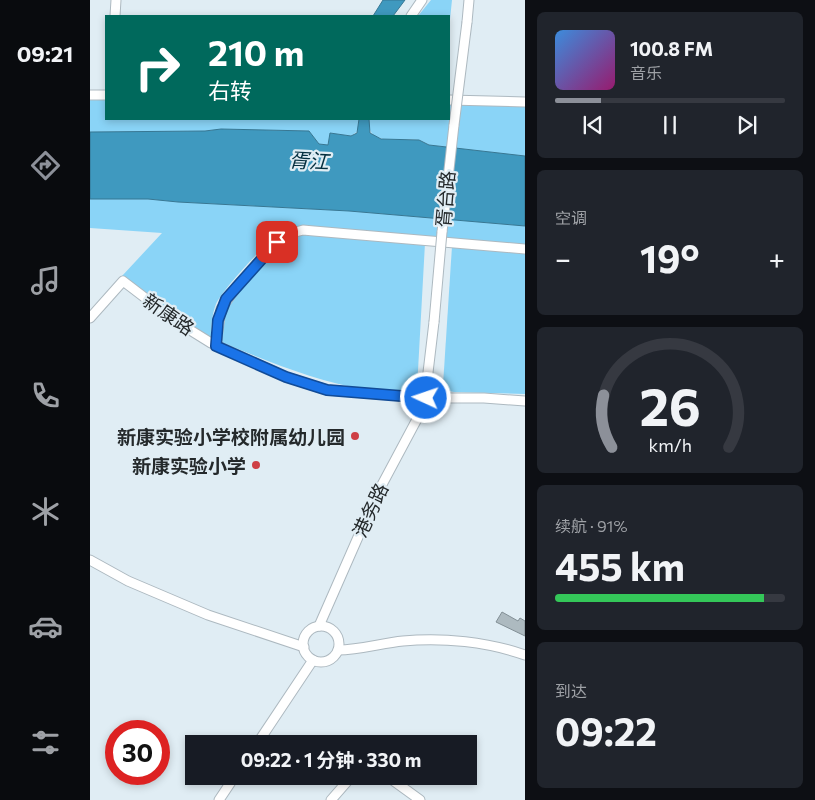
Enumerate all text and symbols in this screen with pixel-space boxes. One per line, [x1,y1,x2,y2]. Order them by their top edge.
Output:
text: 210 m [208,30,304,73]
icon: right [125,35,190,100]
text: 100.8 FM [630,37,713,60]
text: 09:21 [17,40,73,67]
text: 音乐 [630,63,662,82]
text: 右转 [208,77,252,104]
icon: previous [579,111,607,139]
icon: pause [656,111,684,139]
icon: next [733,111,761,139]
water label: 胥江 [288,147,332,173]
icon: directions [28,148,63,183]
street label: 胥台路 [431,170,459,228]
text: 空调 [555,208,587,227]
pin [256,221,298,263]
icon: arrive [263,228,291,256]
text: 19° [640,234,700,281]
text: − [555,241,571,275]
text: + [769,241,785,275]
icon: music [28,263,63,298]
street label: 新康路 [139,288,199,340]
position arrow [399,371,451,423]
text: 26 [639,373,701,437]
icon: phone [28,378,63,413]
place label: 新康实验小学校附属幼儿园 [117,425,345,448]
marker: 新康实验小学校附属幼儿园 [349,430,361,442]
text: km/h [648,434,692,456]
place label: 新康实验小学 [132,454,246,477]
marker: 新康实验小学 [250,459,262,471]
street label: 港务路 [348,479,392,541]
icon: climate [28,494,63,529]
text: 续航 · 91% [555,516,628,535]
text: 455 km [555,542,685,589]
icon: car [28,609,63,644]
text: 到达 [555,681,587,700]
text: 09:22 [555,707,657,754]
speed limit sign: 30 [105,720,170,785]
icon: filters [28,725,63,760]
text: 09:22 · 1 分钟 · 330 m [241,748,421,771]

